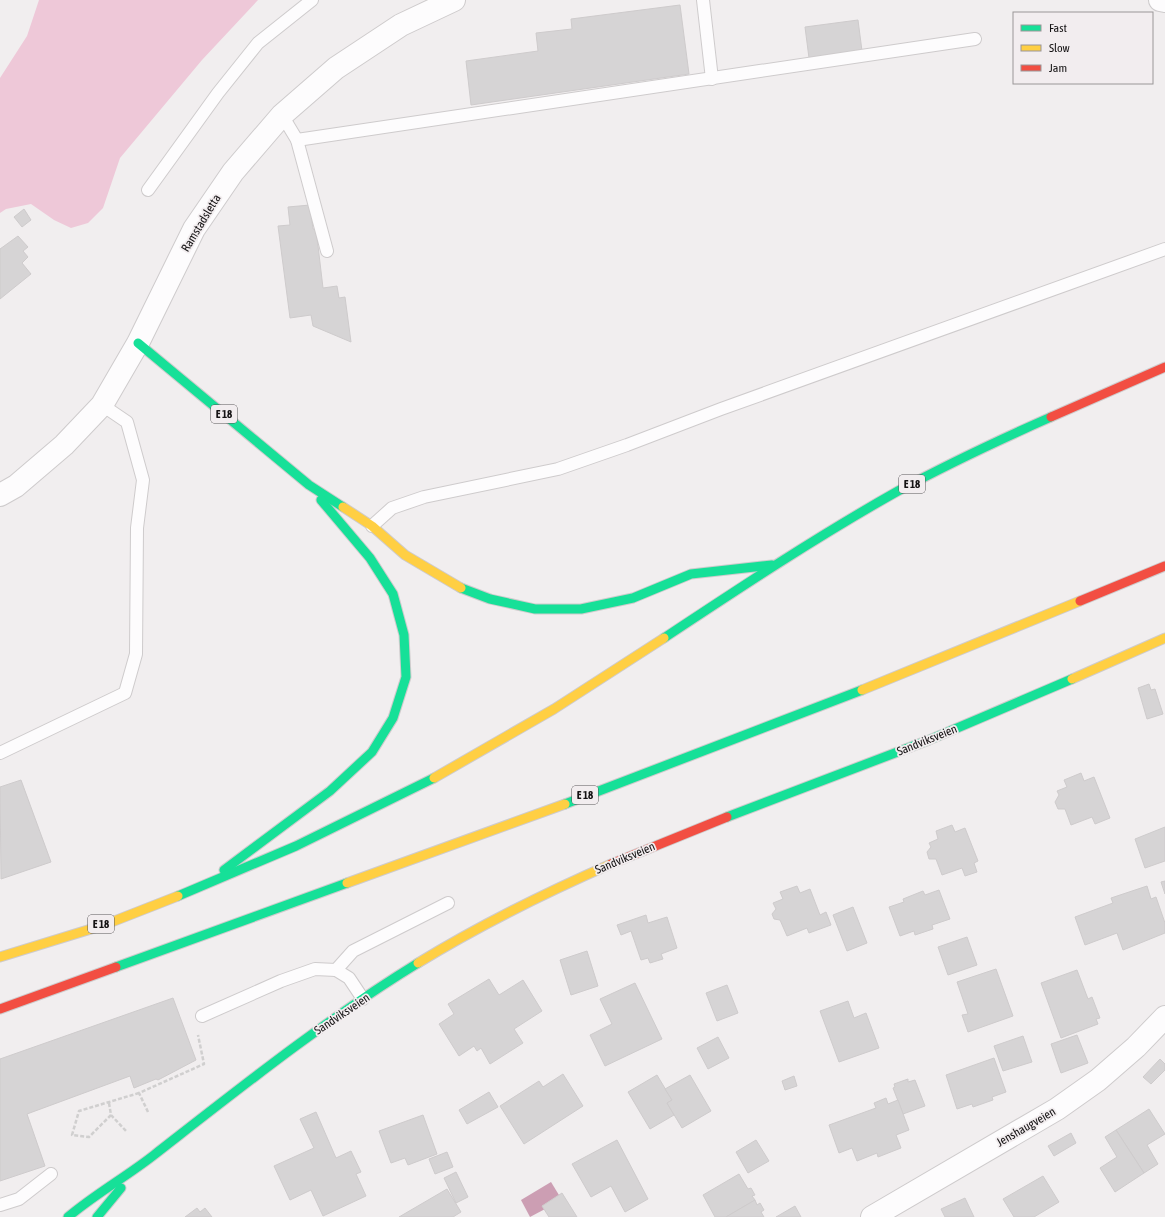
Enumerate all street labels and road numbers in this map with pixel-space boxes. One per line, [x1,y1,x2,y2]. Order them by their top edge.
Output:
street label: Ramstadsletta [178,192,224,254]
road number: E 18 [211,405,237,423]
road number: E 18 [899,475,925,493]
street label: Sandviksveien [895,722,959,758]
road number: E 18 [572,786,598,804]
street label: Sandviksveien [593,839,657,877]
road number: E 18 [88,915,114,933]
street label: Sandviksveien [312,990,372,1038]
street label: Jenshaugveien [994,1104,1058,1150]

